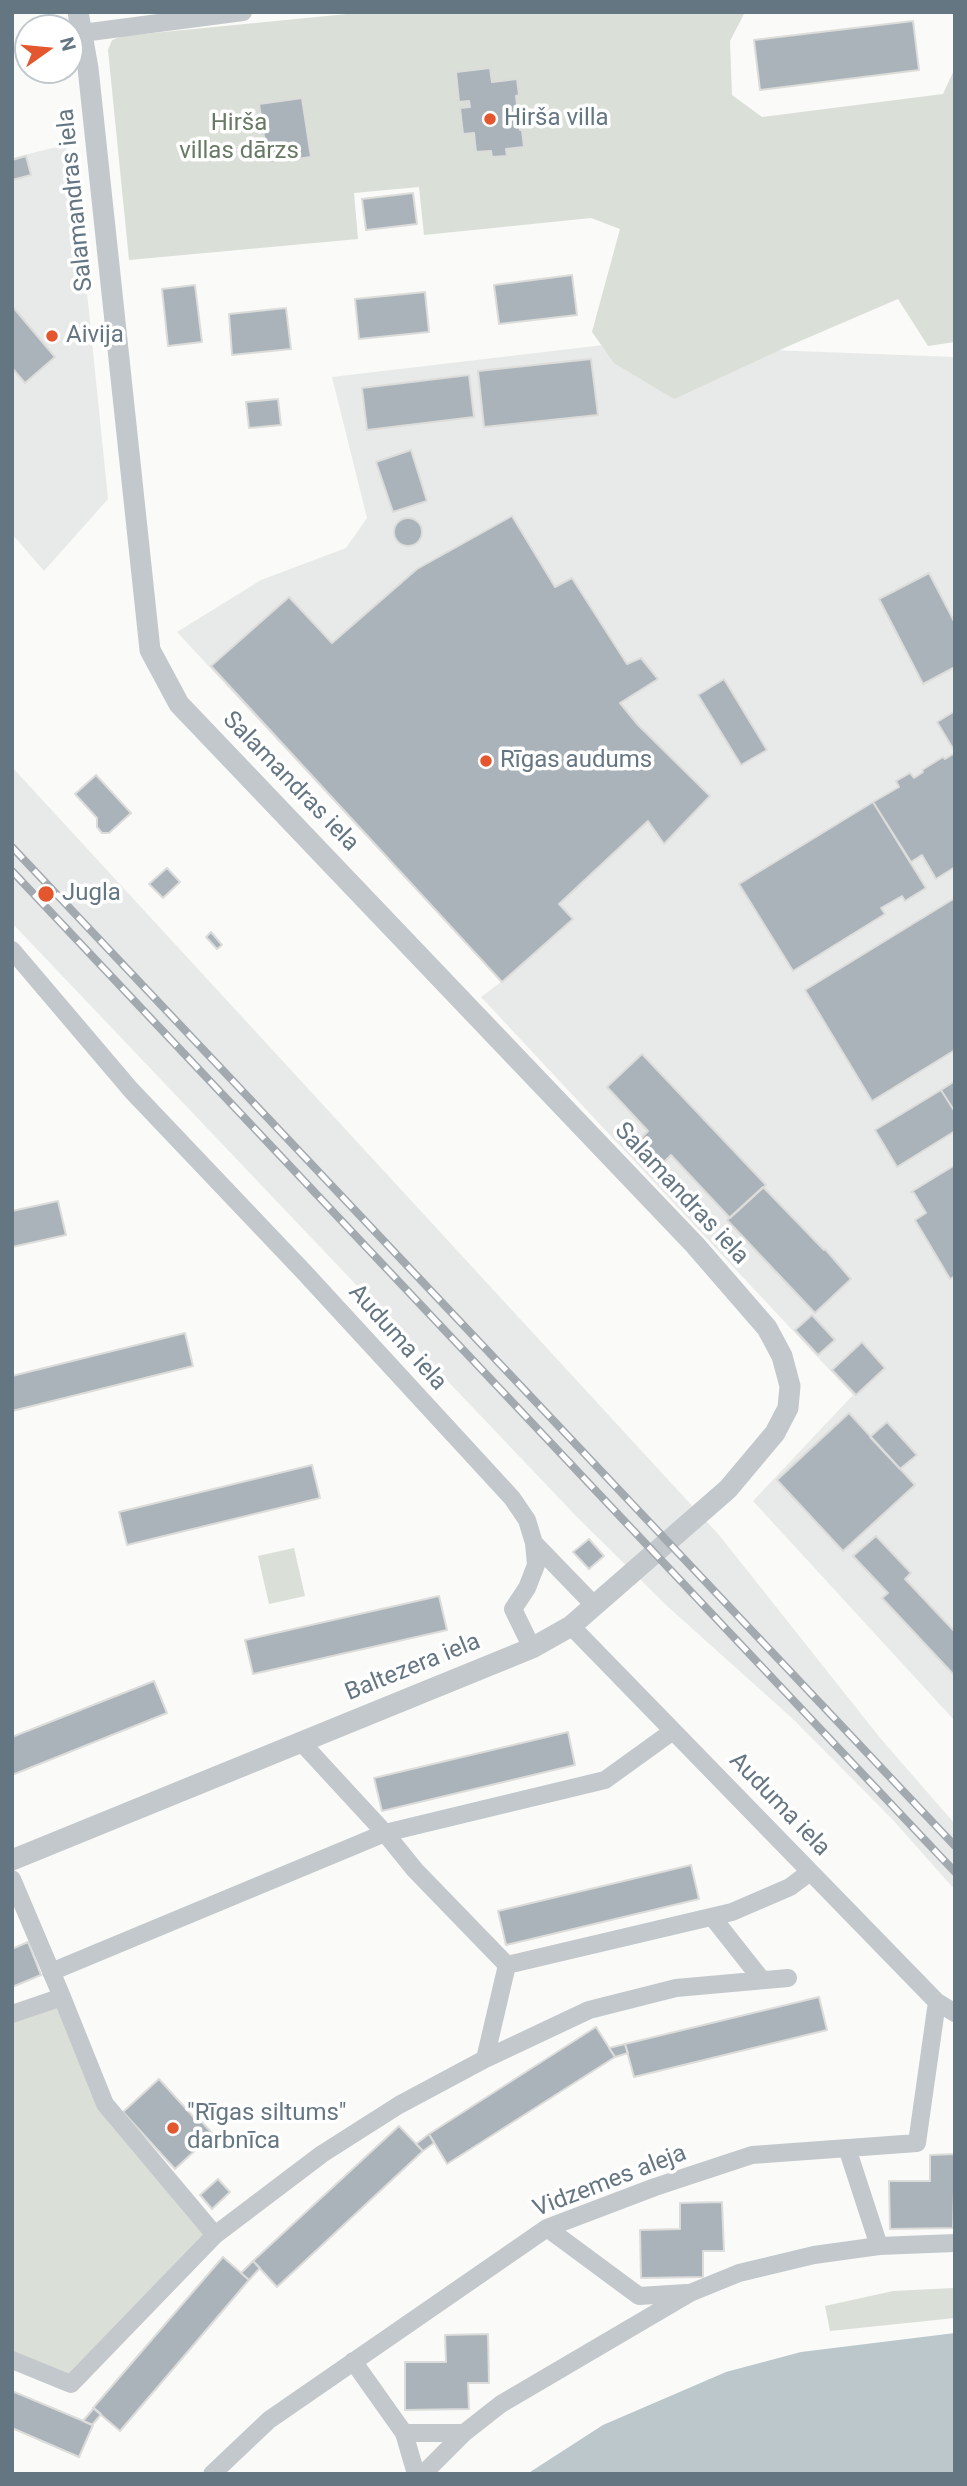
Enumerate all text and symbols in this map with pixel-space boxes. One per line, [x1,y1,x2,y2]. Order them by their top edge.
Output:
north arrow [14,14,84,84]
text: N [55,35,81,53]
place label: Hirša villa [504,105,609,133]
street label: Salamandras iela [52,107,100,293]
park label: Hirša villas dārzs [179,110,299,166]
marker: Hirša villa [482,111,498,127]
place label: Aivija [66,322,124,350]
marker: Aivija [44,328,60,344]
street label: Salamandras iela [216,706,364,858]
place label: Rīgas audums [500,747,652,775]
marker: Rīgas audums [478,753,494,769]
place label: Jugla [62,880,121,908]
marker: Jugla [36,884,56,904]
street label: Salamandras iela [608,1117,754,1271]
street label: Auduma iela [342,1279,452,1397]
street label: Baltezera iela [341,1628,485,1708]
street label: Auduma iela [722,1747,836,1863]
place label: "Rīgas siltums" darbnīca [187,2100,347,2156]
marker: "Rīgas siltums" darbnīca [165,2120,181,2136]
street label: Vidzemes aleja [529,2140,691,2224]

